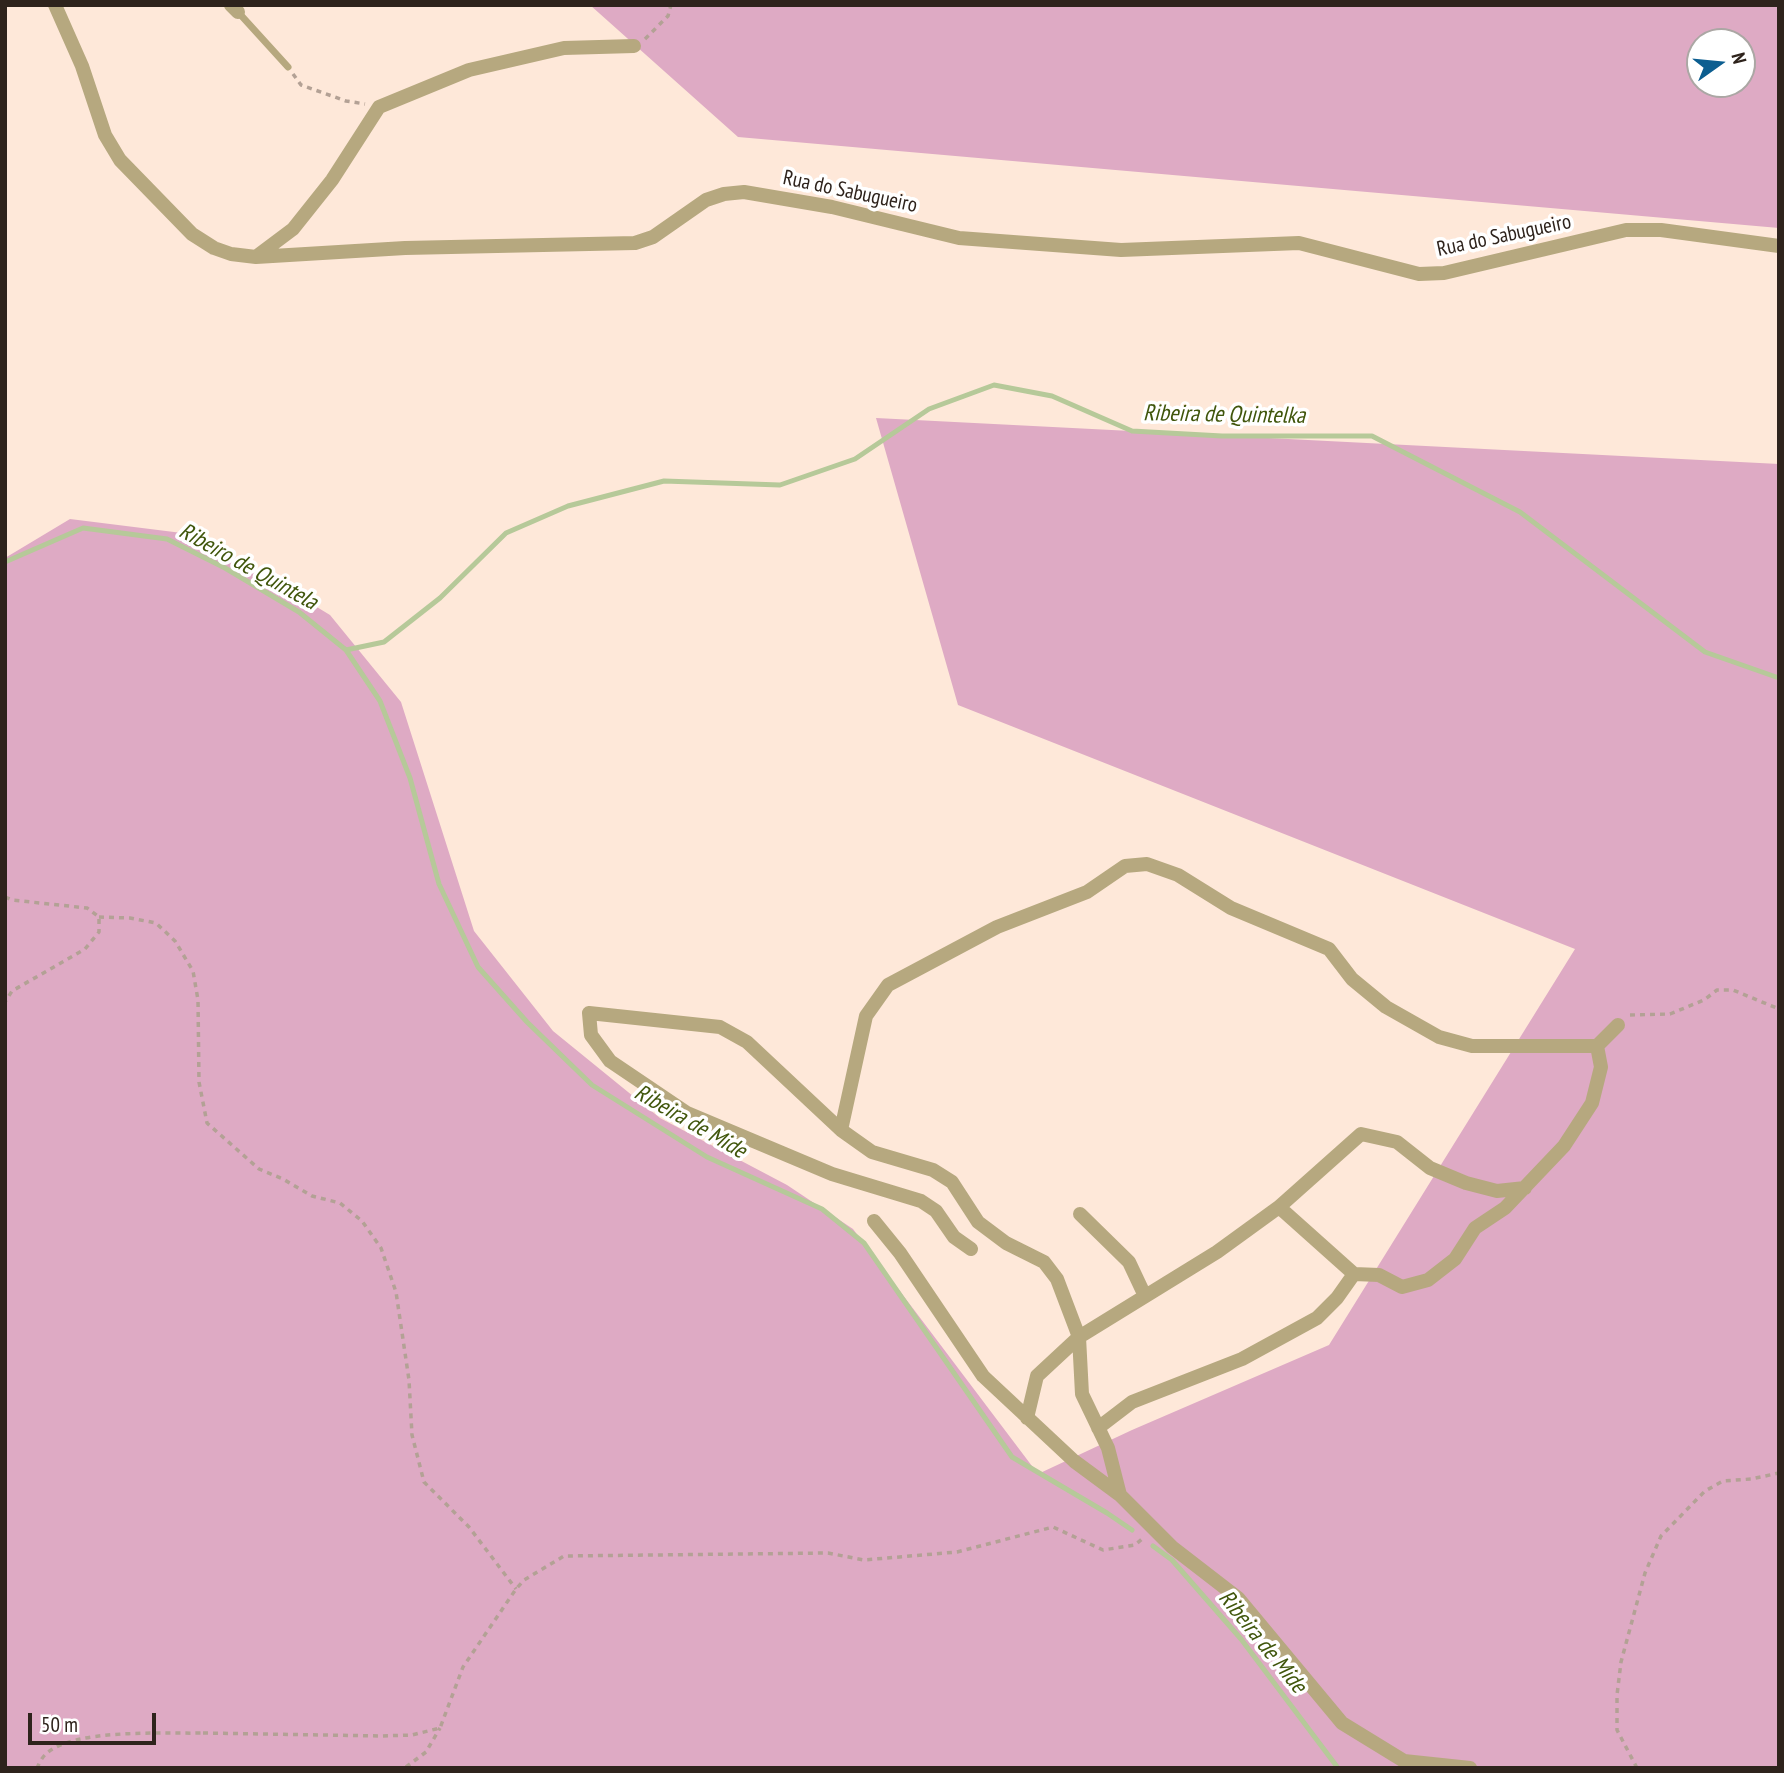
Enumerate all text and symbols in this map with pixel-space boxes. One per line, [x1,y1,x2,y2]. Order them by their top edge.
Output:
north arrow [1686,28,1756,98]
text: N [1726,50,1752,66]
street label: Rua do Sabugueiro [781,165,919,219]
street label: Rua do Sabugueiro [1435,209,1573,263]
water label: Ribeira de Quintelka [1143,400,1305,430]
water label: Ribeiro de Quintela [174,518,322,616]
water label: Ribeira de Mide [629,1079,751,1165]
water label: Ribeira de Mide [1212,1585,1312,1699]
scale bar [32,1700,159,1744]
text: 50 m [41,1711,78,1738]

